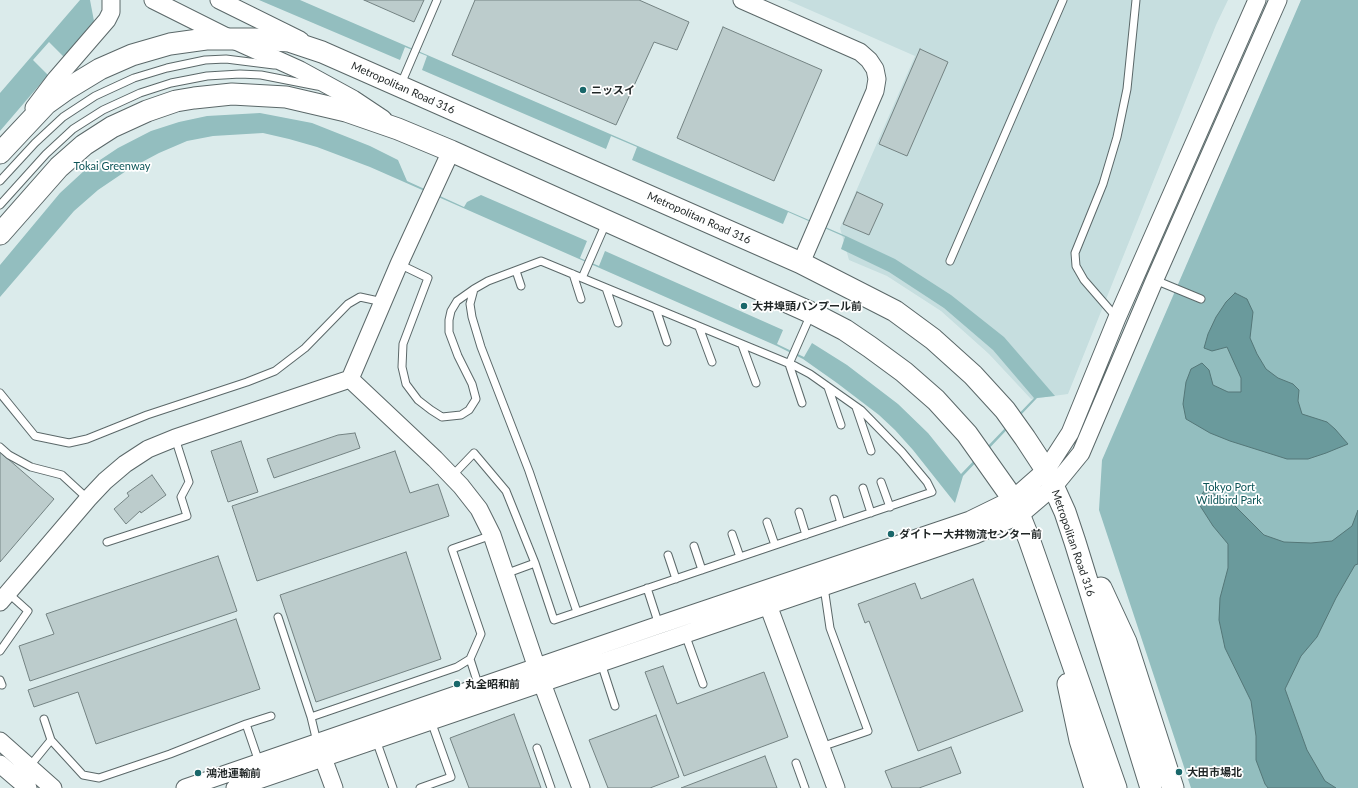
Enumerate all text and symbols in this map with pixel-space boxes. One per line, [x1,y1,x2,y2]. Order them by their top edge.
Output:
street label: Metropolitan Road 316 [349,59,457,117]
place label: ニッスイ [591,83,635,97]
marker: ニッスイ [578,85,588,95]
park label: Tokai Greenway [74,159,150,173]
street label: Metropolitan Road 316 [645,189,753,247]
place label: 大井埠頭バンプール前 [752,299,862,313]
marker: 大井埠頭バンプール前 [739,301,749,311]
park label: Tokyo Port Wildbird Park [1196,480,1262,506]
street label: Metropolitan Road 316 [1049,488,1097,598]
place label: ダイトー大井物流センター前 [899,527,1042,541]
marker: ダイトー大井物流センター前 [886,529,896,539]
place label: 丸全昭和前 [465,677,520,691]
marker: 丸全昭和前 [452,679,462,689]
place label: 大田市場北 [1187,765,1242,779]
place label: 鴻池運輸前 [206,766,261,780]
marker: 大田市場北 [1174,767,1184,777]
marker: 鴻池運輸前 [193,768,203,778]

